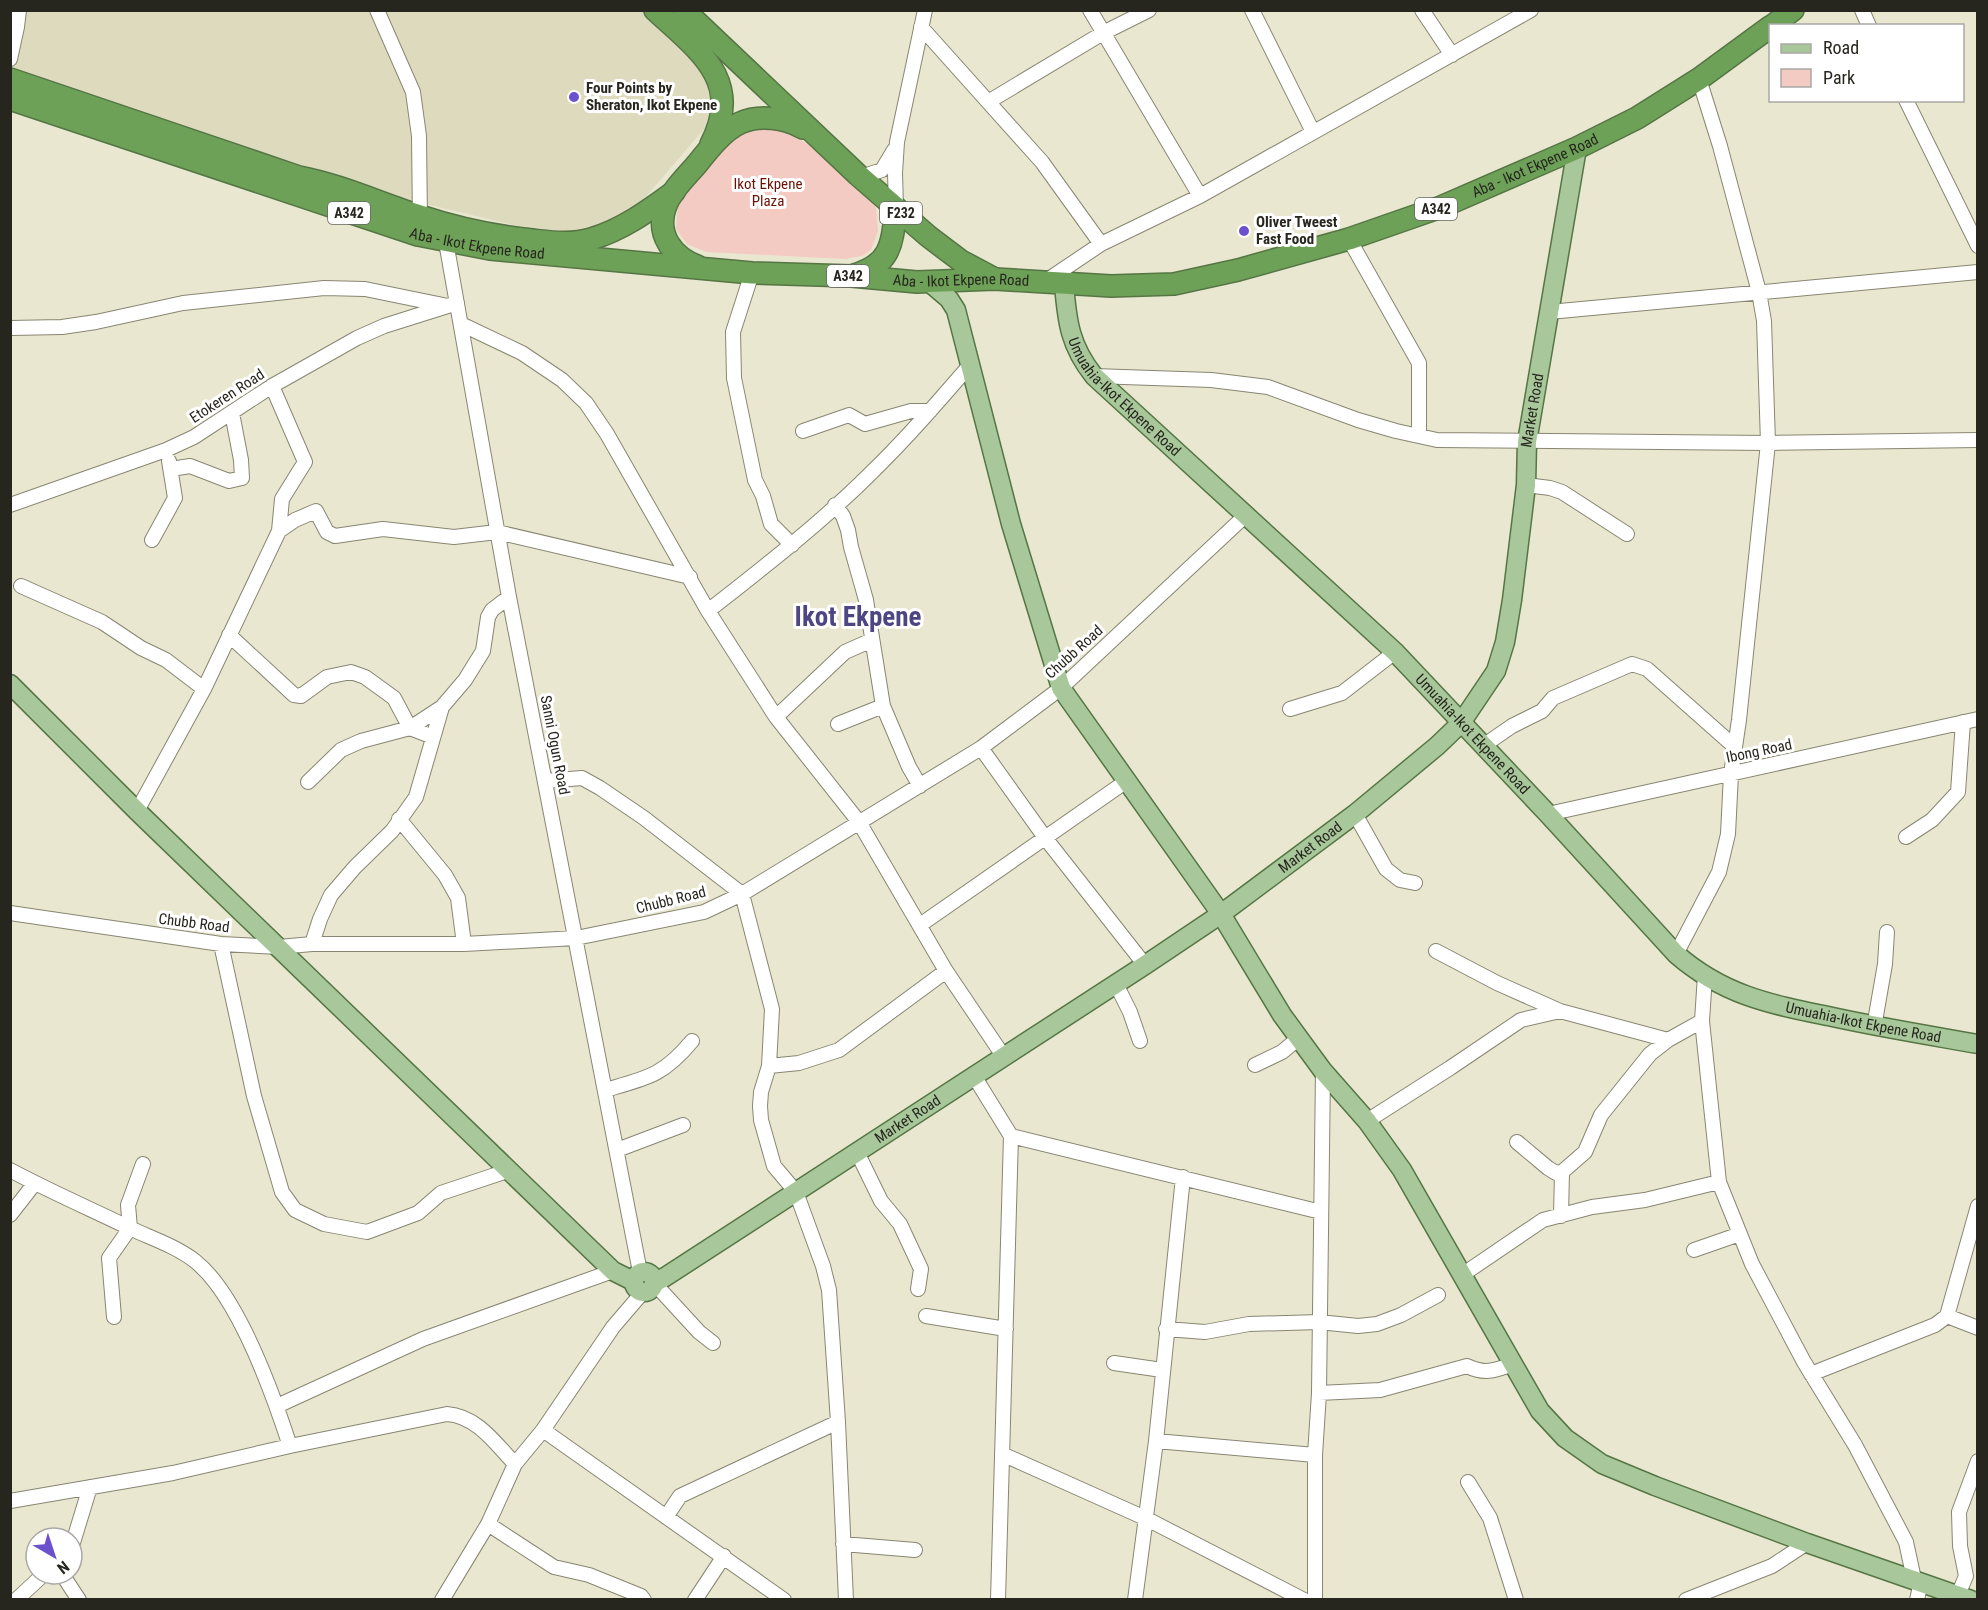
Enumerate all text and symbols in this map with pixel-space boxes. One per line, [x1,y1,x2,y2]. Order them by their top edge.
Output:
legend [1769,24,1964,102]
text: Road [1823,37,1859,58]
text: Park [1823,67,1855,88]
place label: Four Points by Sheraton, Ikot Ekpene [586,79,717,114]
marker: Four Points by Sheraton, Ikot Ekpene [567,90,581,104]
street label: Aba - Ikot Ekpene Road [1469,130,1601,202]
park label: Ikot Ekpene Plaza [734,175,802,210]
road number: A342 [1415,198,1457,220]
road number: A342 [328,202,370,224]
road number: F232 [880,202,922,224]
place label: Oliver Tweest Fast Food [1256,213,1338,248]
street label: Aba - Ikot Ekpene Road [407,224,545,263]
marker: Oliver Tweest Fast Food [1237,224,1251,238]
road number: A342 [827,265,869,287]
street label: Aba - Ikot Ekpene Road [892,270,1030,291]
street label: Umuahia-Ikot Ekpene Road [1064,335,1185,460]
street label: Etokeren Road [186,365,268,427]
street label: Market Road [1517,372,1548,449]
district label: Ikot Ekpene [795,601,921,633]
street label: Chubb Road [1041,621,1107,683]
street label: Umuahia-Ikot Ekpene Road [1412,670,1533,798]
street label: Sanni Ogun Road [537,694,573,796]
street label: Ibong Road [1724,735,1794,767]
street label: Market Road [1275,818,1346,877]
street label: Chubb Road [634,883,708,917]
street label: Chubb Road [157,910,231,936]
street label: Umuahia-Ikot Ekpene Road [1784,998,1943,1046]
street label: Market Road [871,1091,944,1147]
north arrow [24,1526,84,1586]
text: N [53,1557,73,1578]

